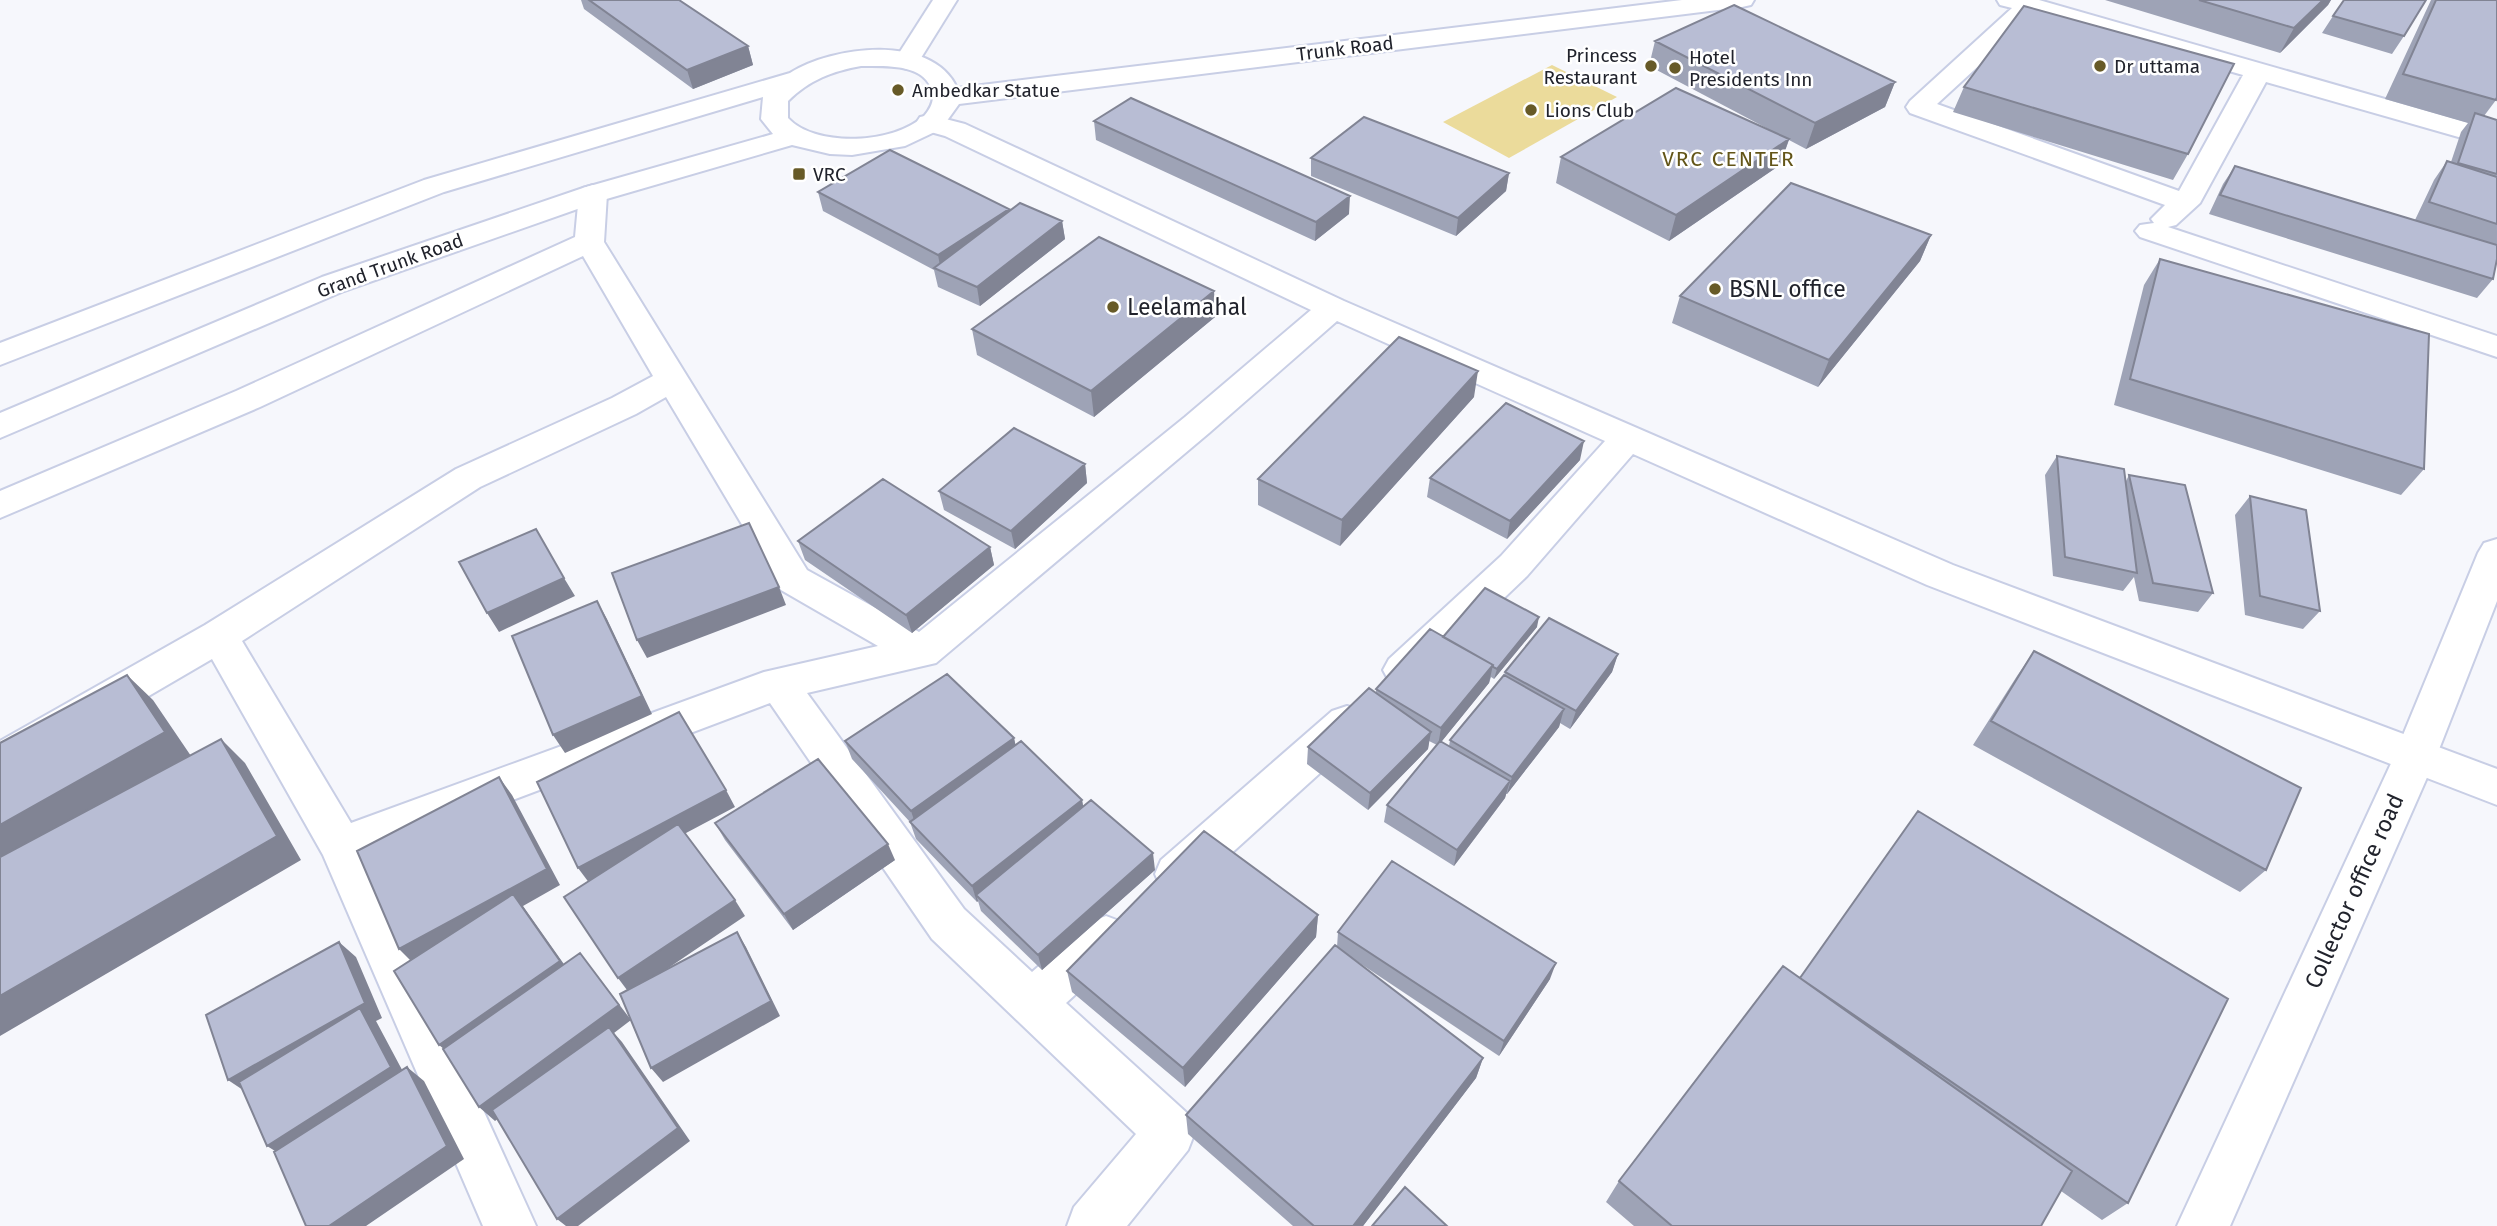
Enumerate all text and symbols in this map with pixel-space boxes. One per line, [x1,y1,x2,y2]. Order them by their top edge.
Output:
street label: Trunk Road [1295,31,1395,66]
place label: Princess Restaurant [1543,44,1637,89]
place label: Hotel Presidents Inn [1689,46,1813,91]
place label: Dr uttama [2114,55,2200,78]
marker: Princess Restaurant [1643,58,1659,74]
marker: Dr uttama [2092,58,2108,74]
marker: Hotel Presidents Inn [1667,60,1683,76]
place label: Ambedkar Statue [912,79,1060,102]
marker: Ambedkar Statue [890,82,906,98]
place label: Lions Club [1545,99,1634,122]
marker: Lions Club [1523,102,1539,118]
district label: VRC CENTER [1662,146,1796,172]
place label: VRC [813,163,846,186]
marker: VRC [791,166,807,182]
street label: Grand Trunk Road [314,228,466,303]
place label: BSNL office [1729,275,1846,303]
marker: BSNL office [1707,281,1723,297]
place label: Leelamahal [1127,293,1247,321]
marker: Leelamahal [1105,299,1121,315]
street label: Collector office road [2298,789,2410,993]

